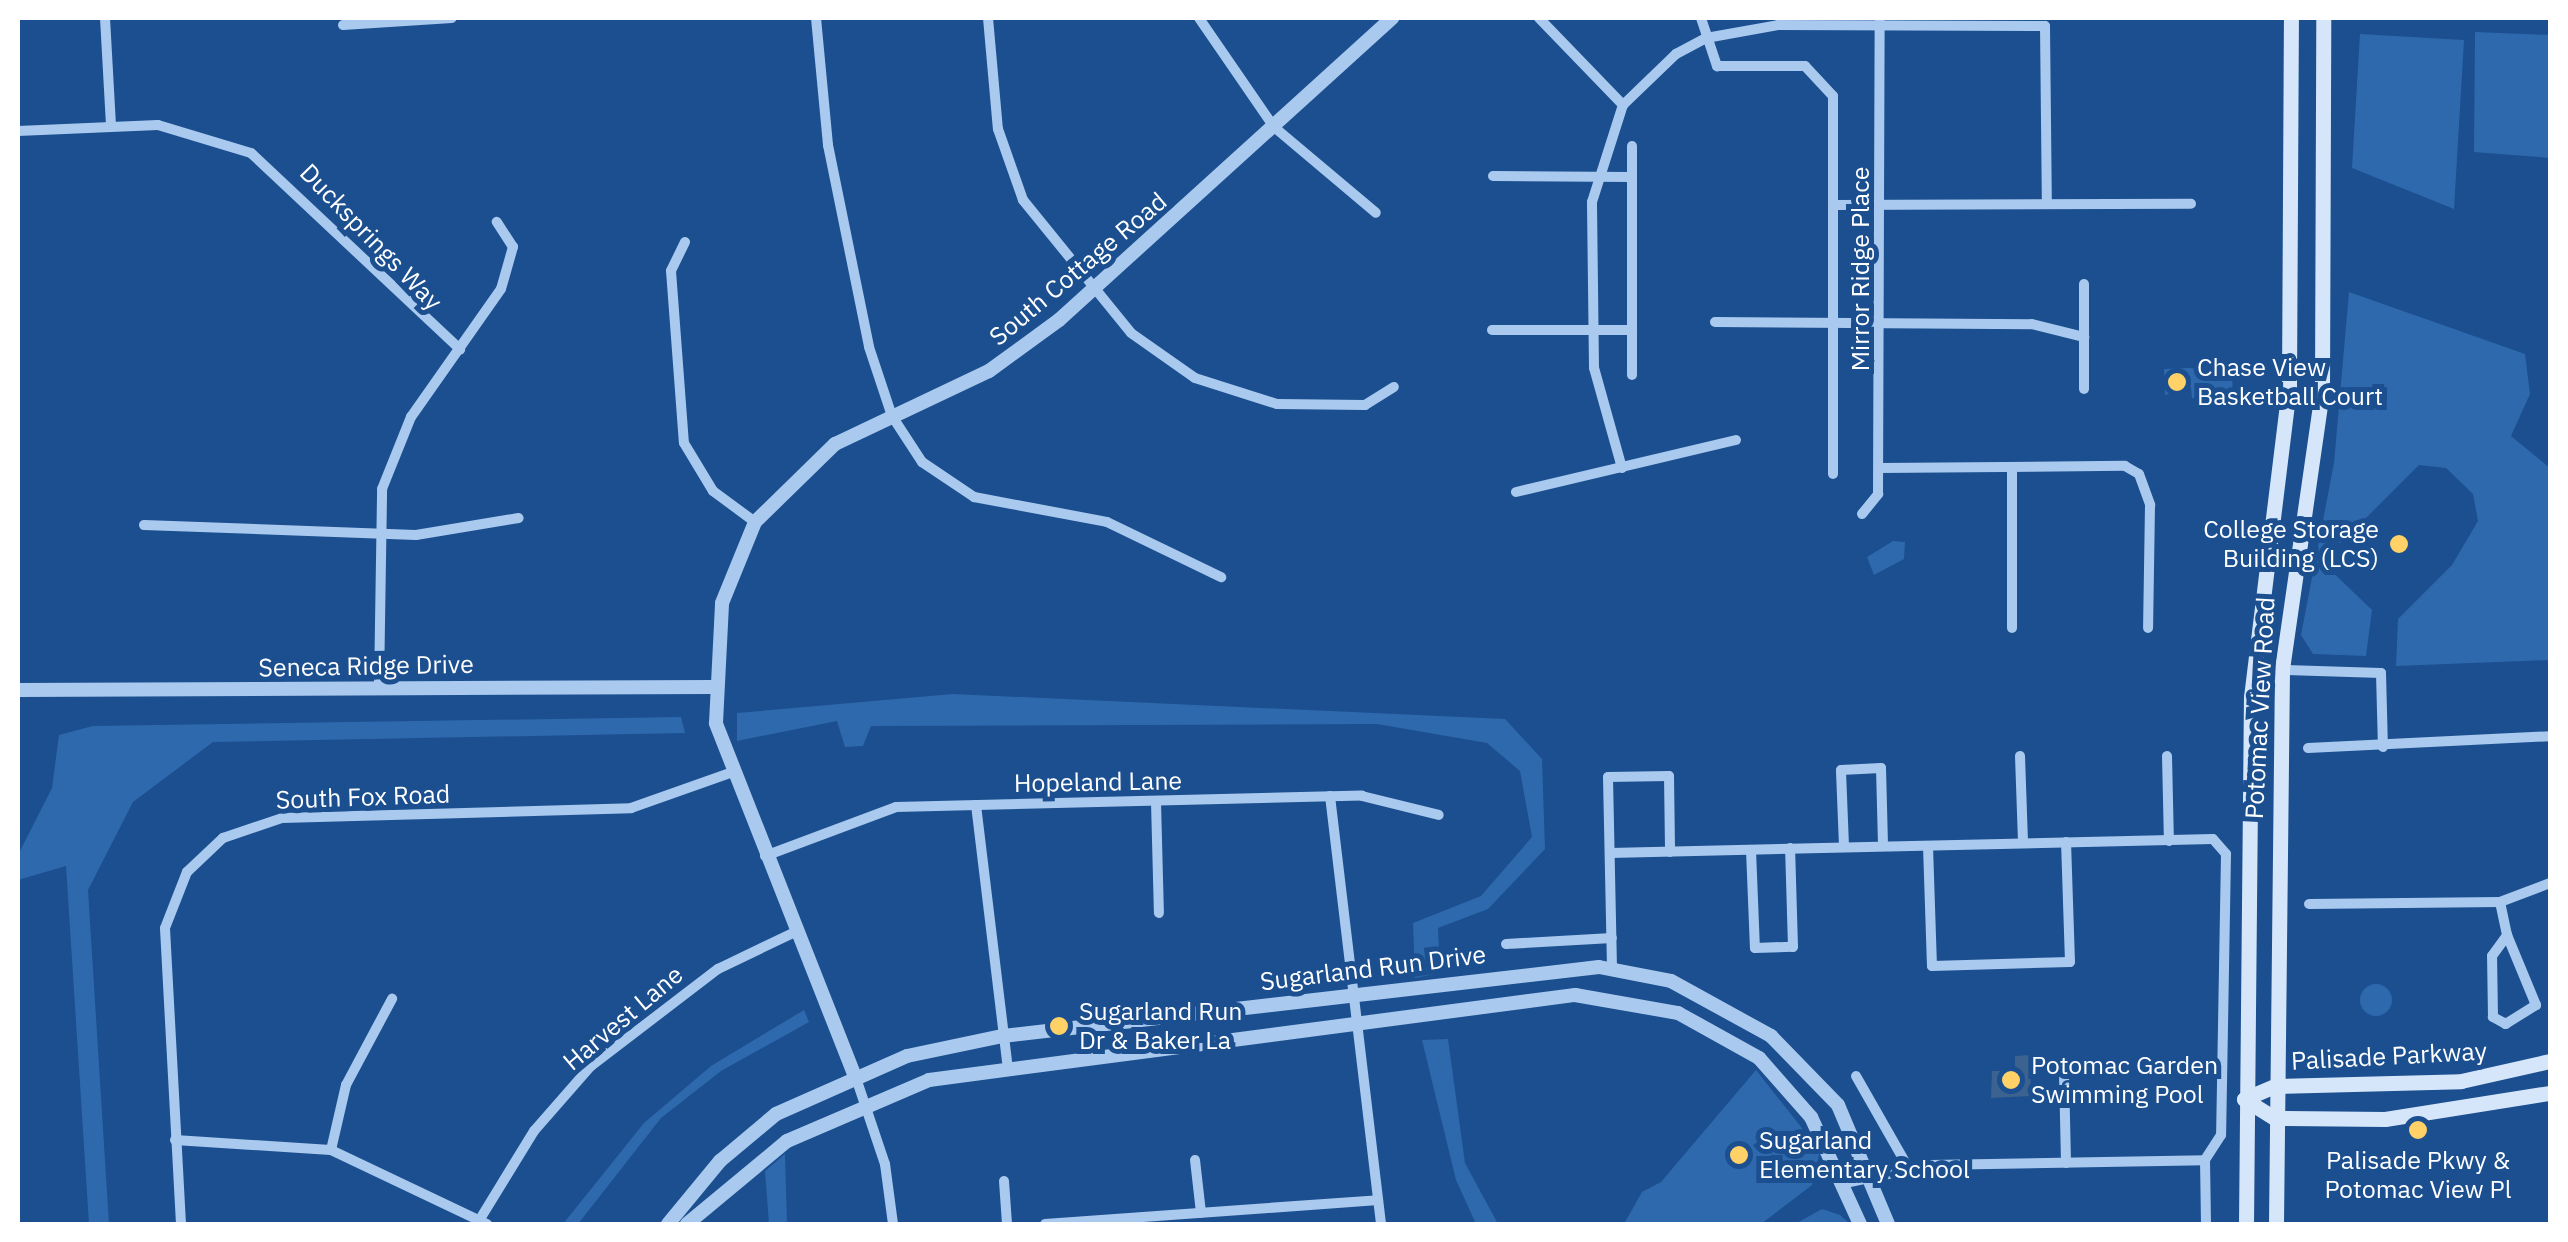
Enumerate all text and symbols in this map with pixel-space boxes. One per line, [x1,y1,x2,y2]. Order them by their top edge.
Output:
street label: Ducksprings Way [294,158,448,316]
street label: Mirror Ridge Place [1845,167,1875,371]
street label: South Cottage Road [983,186,1173,352]
place label: Chase View Basketball Court [2197,353,2383,412]
marker: Chase View Basketball Court [2166,371,2188,393]
place label: College Storage Building (LCS) [2203,515,2379,574]
marker: College Storage Building (LCS) [2388,533,2410,555]
street label: Potomac View Road [2239,596,2281,820]
street label: Seneca Ridge Drive [258,649,474,683]
street label: Hopeland Lane [1014,766,1182,798]
street label: South Fox Road [275,779,451,815]
street label: Sugarland Run Drive [1258,939,1488,997]
street label: Harvest Lane [557,959,689,1077]
place label: Sugarland Run Dr & Baker La [1079,997,1243,1056]
marker: Sugarland Run Dr & Baker La [1048,1015,1070,1037]
street label: Palisade Parkway [2290,1036,2488,1076]
place label: Potomac Garden Swimming Pool [2031,1051,2218,1110]
marker: Potomac Garden Swimming Pool [2000,1069,2022,1091]
marker: Palisade Pkwy & Potomac View Pl [2407,1119,2429,1141]
place label: Sugarland Elementary School [1759,1126,1970,1185]
marker: Sugarland Elementary School [1728,1144,1750,1166]
place label: Palisade Pkwy & Potomac View Pl [2324,1146,2512,1205]

